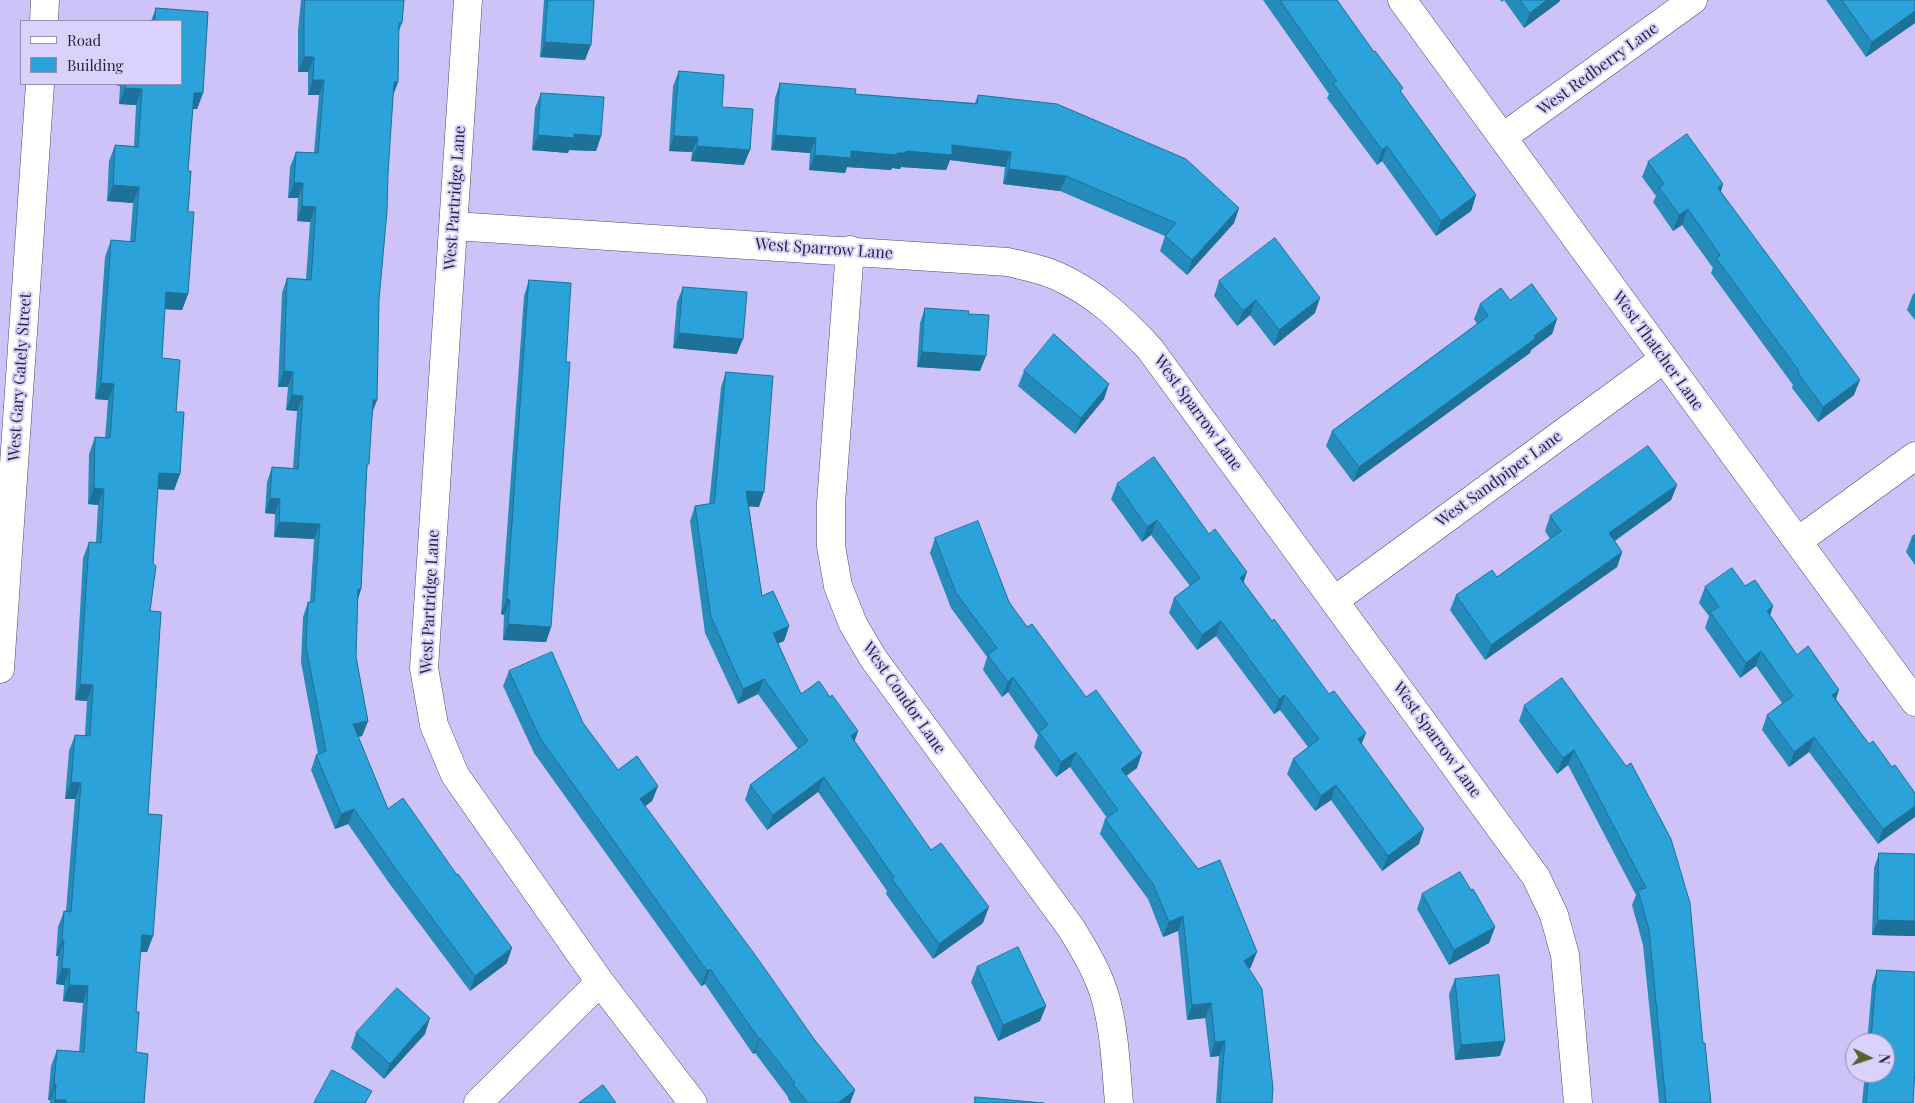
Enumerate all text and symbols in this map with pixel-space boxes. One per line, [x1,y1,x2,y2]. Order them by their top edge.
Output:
street label: West Redberry Lane [1534,19,1662,119]
legend [20,20,182,85]
text: Road [67,30,101,50]
text: Building [67,55,123,75]
street label: West Partridge Lane [440,125,470,271]
street label: West Sparrow Lane [754,235,894,263]
street label: West Thatcher Lane [1608,288,1708,414]
street label: West Gary Gately Street [5,292,35,462]
street label: West Sparrow Lane [1150,352,1246,474]
street label: West Sandpiper Lane [1432,427,1566,531]
street label: West Partridge Lane [417,529,443,675]
street label: West Condor Lane [858,639,950,757]
street label: West Sparrow Lane [1389,679,1485,801]
north arrow [1845,1033,1895,1083]
text: N [1875,1053,1894,1065]

